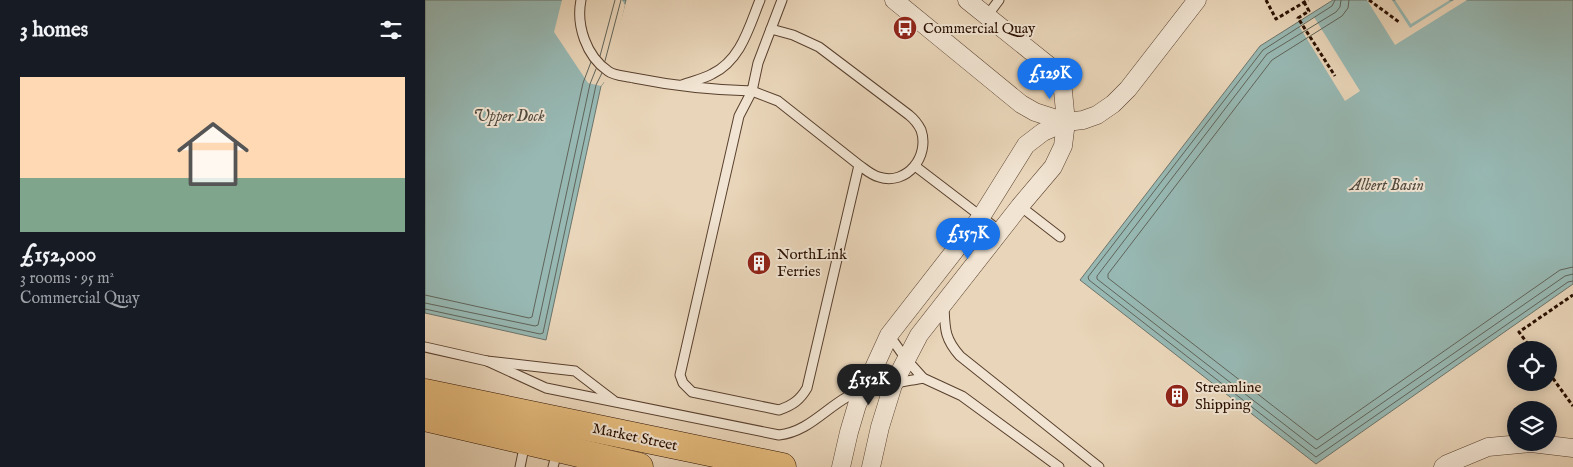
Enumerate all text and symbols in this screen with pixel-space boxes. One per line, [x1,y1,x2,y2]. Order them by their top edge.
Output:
bus stop icon: Commercial Quay [892,15,918,41]
icon: filters [377,16,405,44]
text: 3 homes [20,17,88,44]
place label: Commercial Quay [923,19,1036,38]
pin: £129K [1015,58,1085,100]
text: £129K [1028,64,1072,84]
water label: Upper Dock [473,107,545,127]
icon: home [168,109,258,199]
water label: Albert Basin [1348,176,1424,196]
pin: £157K [933,218,1003,260]
text: £157K [947,224,989,244]
text: £152,000 [20,242,96,269]
place label: NorthLink Ferries [777,245,848,281]
building icon: NorthLink Ferries [746,250,772,276]
text: 3 rooms · 95 m² [20,269,114,289]
text: Commercial Quay [20,289,140,309]
map controls [1507,341,1557,451]
button: locate [1507,341,1557,391]
pin: £152K [834,364,904,406]
text: £152K [848,370,890,390]
place label: Streamline Shipping [1195,378,1261,414]
building icon: Streamline Shipping [1164,383,1190,409]
button: layers [1507,401,1557,451]
street label: Market Street [591,419,679,455]

